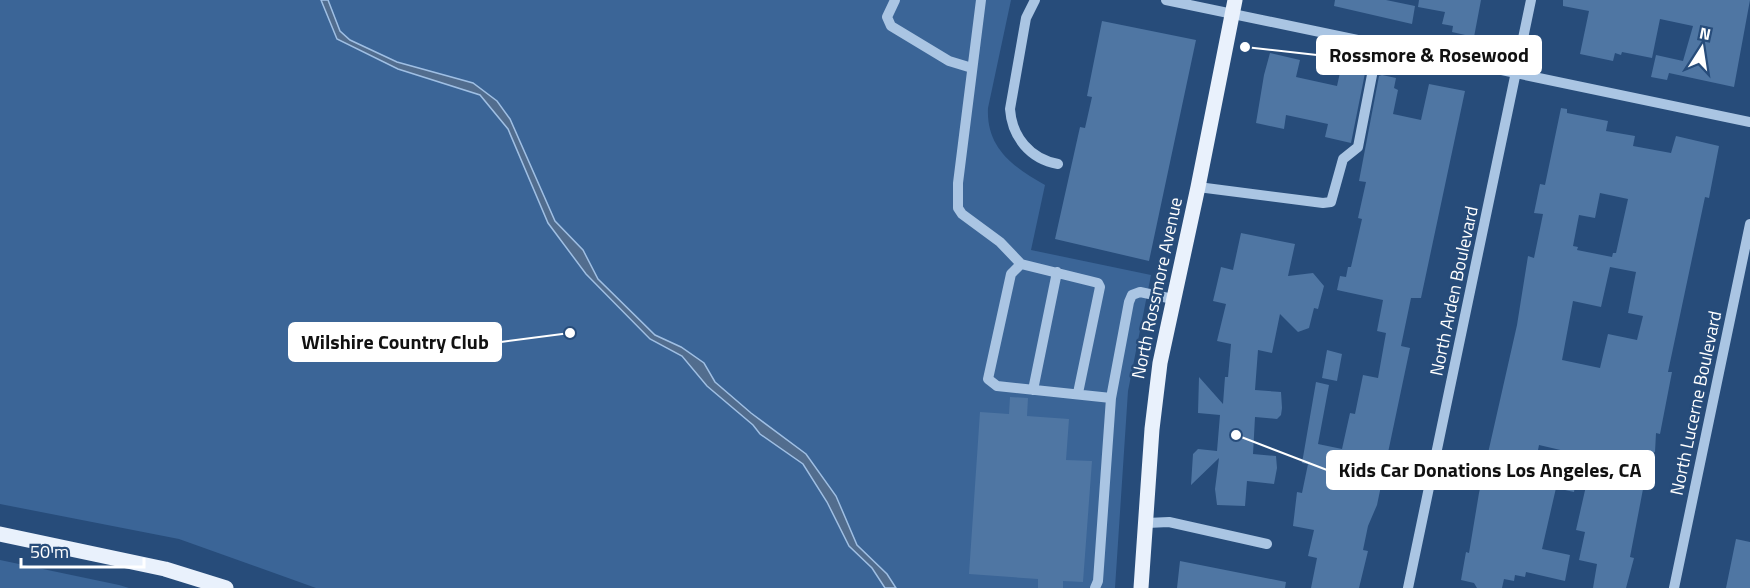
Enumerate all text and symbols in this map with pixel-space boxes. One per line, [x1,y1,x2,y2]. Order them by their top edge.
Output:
north arrow [1672,18,1732,78]
text: N [1697,20,1713,46]
callout: Rossmore & Rosewood [1317,36,1541,74]
text: Rossmore & Rosewood [1329,39,1529,70]
street label: North Rossmore Avenue [1124,195,1189,381]
street label: North Arden Boulevard [1422,203,1485,378]
street label: North Lucerne Boulevard [1663,308,1728,498]
callout: Wilshire Country Club [289,323,501,361]
text: Wilshire Country Club [301,326,489,357]
callout: Kids Car Donations Los Angeles, CA [1327,451,1654,489]
text: Kids Car Donations Los Angeles, CA [1339,454,1641,485]
scale bar [21,531,144,569]
text: 50 m [30,538,69,565]

